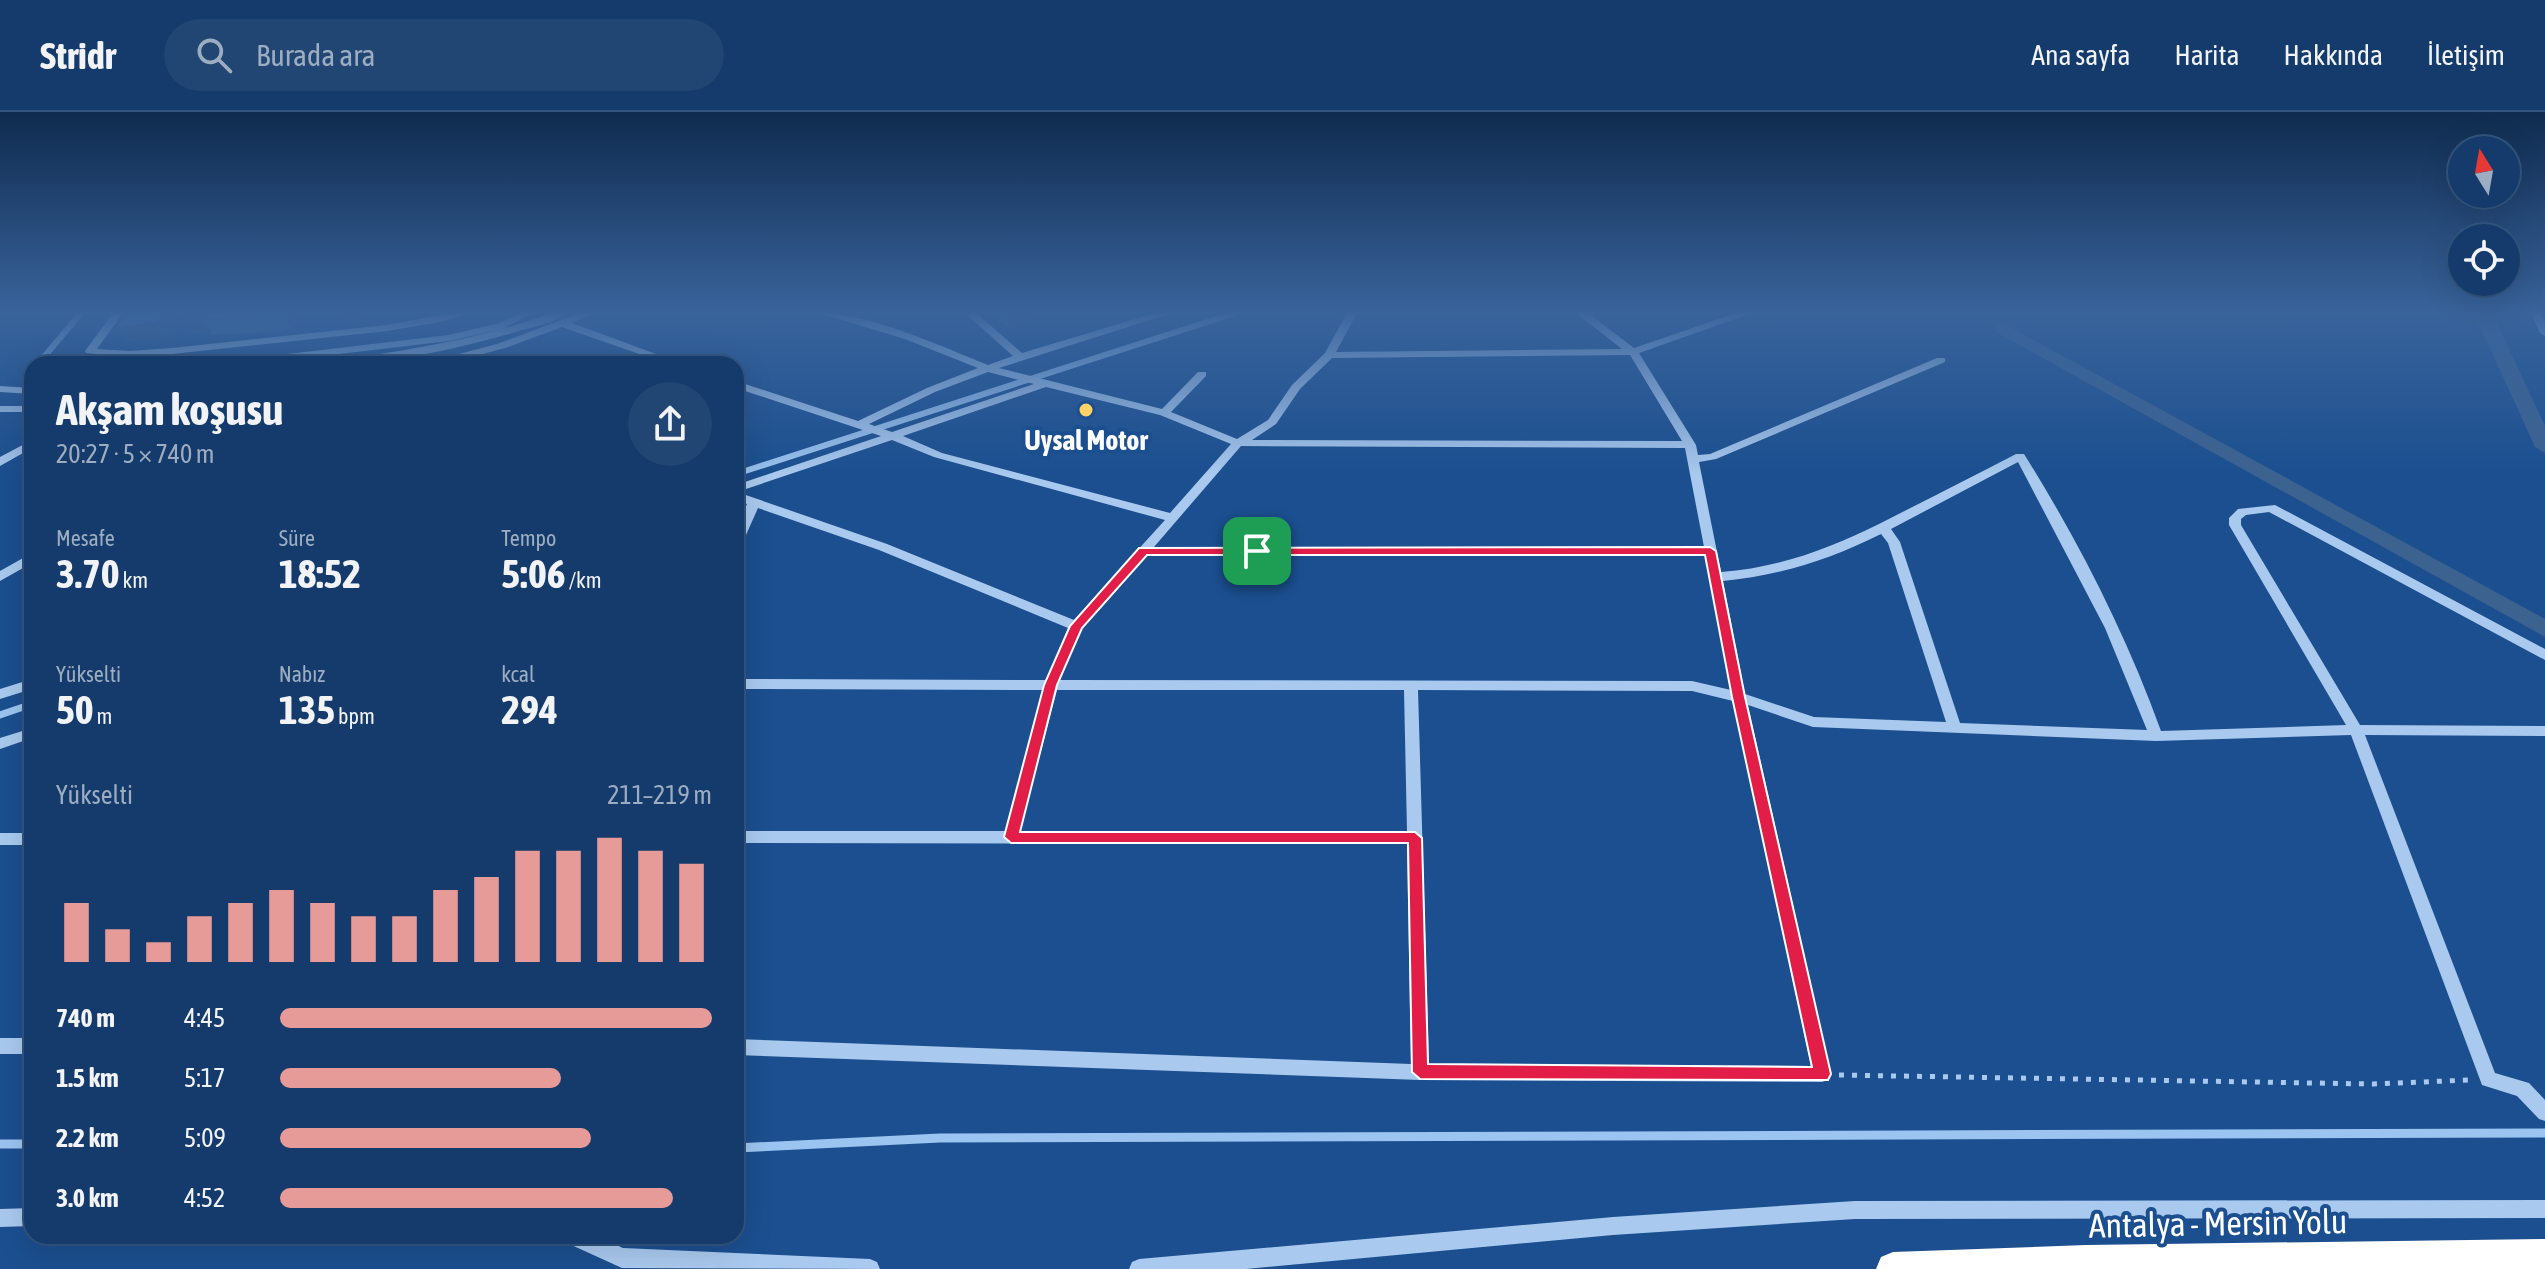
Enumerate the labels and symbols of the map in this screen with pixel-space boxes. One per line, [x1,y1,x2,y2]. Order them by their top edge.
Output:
north arrow [2448,136,2520,208]
marker: Uysal Motor [1077,401,1095,419]
place label: Uysal Motor [1024,424,1148,456]
pin [1223,517,1291,585]
street label: Antalya - Mersin Yolu [2088,1201,2348,1245]

